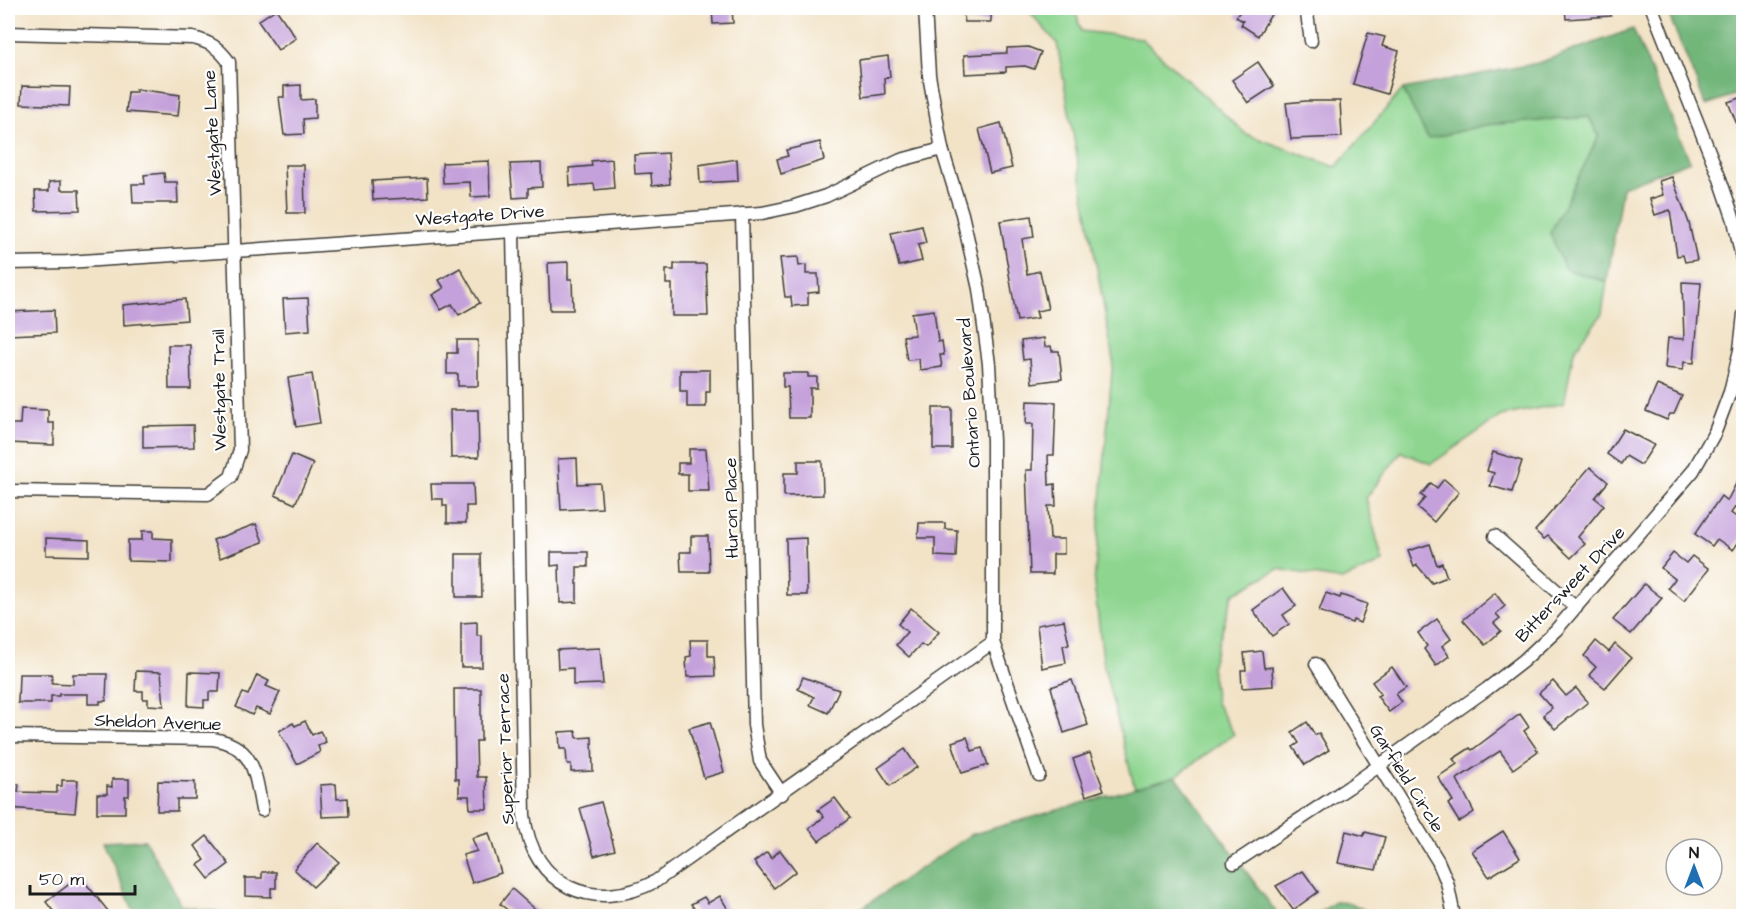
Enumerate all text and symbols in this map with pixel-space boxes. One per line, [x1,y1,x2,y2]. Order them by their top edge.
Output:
street label: Westgate Lane [197,69,229,197]
street label: Westgate Drive [415,199,546,233]
street label: Ontario Boulevard [952,317,987,469]
street label: Westgate Trail [206,329,234,451]
street label: Huron Place [718,457,745,559]
street label: Bittersweet Drive [1510,521,1631,648]
street label: Superior Terrace [490,673,521,825]
street label: Sheldon Avenue [94,708,222,737]
street label: Garfield Circle [1363,719,1450,837]
north arrow [1664,837,1724,897]
text: N [1689,842,1699,864]
scale bar [30,858,135,896]
text: 50 m [39,867,84,892]

